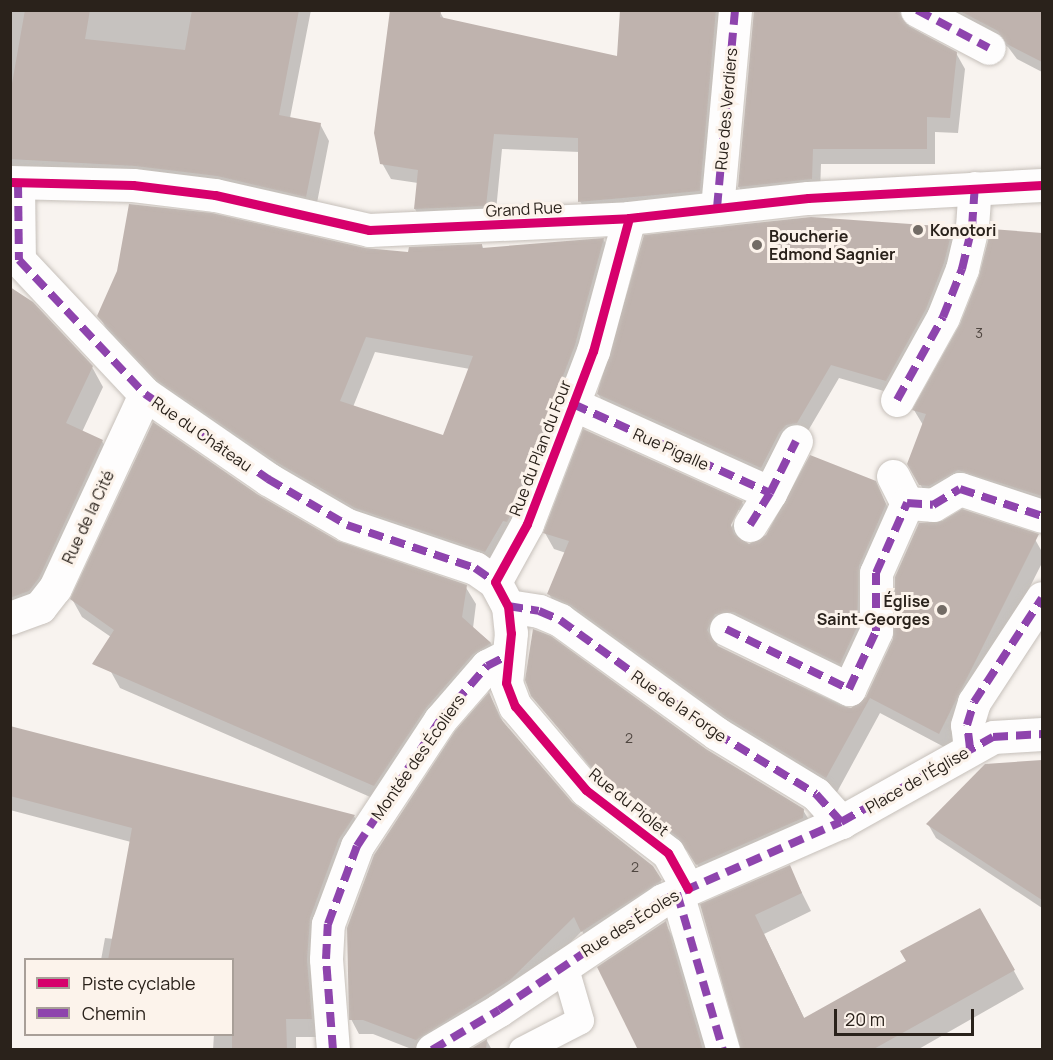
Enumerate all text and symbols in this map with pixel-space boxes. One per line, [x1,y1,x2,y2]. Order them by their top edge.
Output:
street label: Rue des Verdiers [711,47,741,171]
street label: Grand Rue [485,197,563,221]
place label: Konotori [930,220,997,240]
marker: Konotori [911,223,925,237]
place label: Boucherie Edmond Sagnier [769,226,895,264]
marker: Boucherie Edmond Sagnier [750,238,764,252]
house number: 3 [975,325,983,341]
street label: Rue du Plan du Four [505,377,575,519]
street label: Rue du Château [148,392,256,476]
street label: Rue Pigalle [630,424,712,474]
street label: Rue de la Cité [58,467,118,567]
place label: Église Saint-Georges [817,591,930,629]
marker: Église Saint-Georges [935,603,949,617]
street label: Rue de la Forge [628,666,730,746]
street label: Montée des Écoliers [367,690,469,824]
house number: 2 [625,730,633,746]
street label: Place de l'Église [862,743,972,817]
street label: Rue du Piolet [585,764,673,840]
house number: 2 [631,859,639,875]
street label: Rue des Écoles [578,885,682,961]
legend [24,958,234,1036]
text: Piste cyclable [82,971,196,995]
scale bar [837,997,976,1035]
text: Chemin [82,1001,146,1025]
text: 20 m [845,1007,885,1031]

